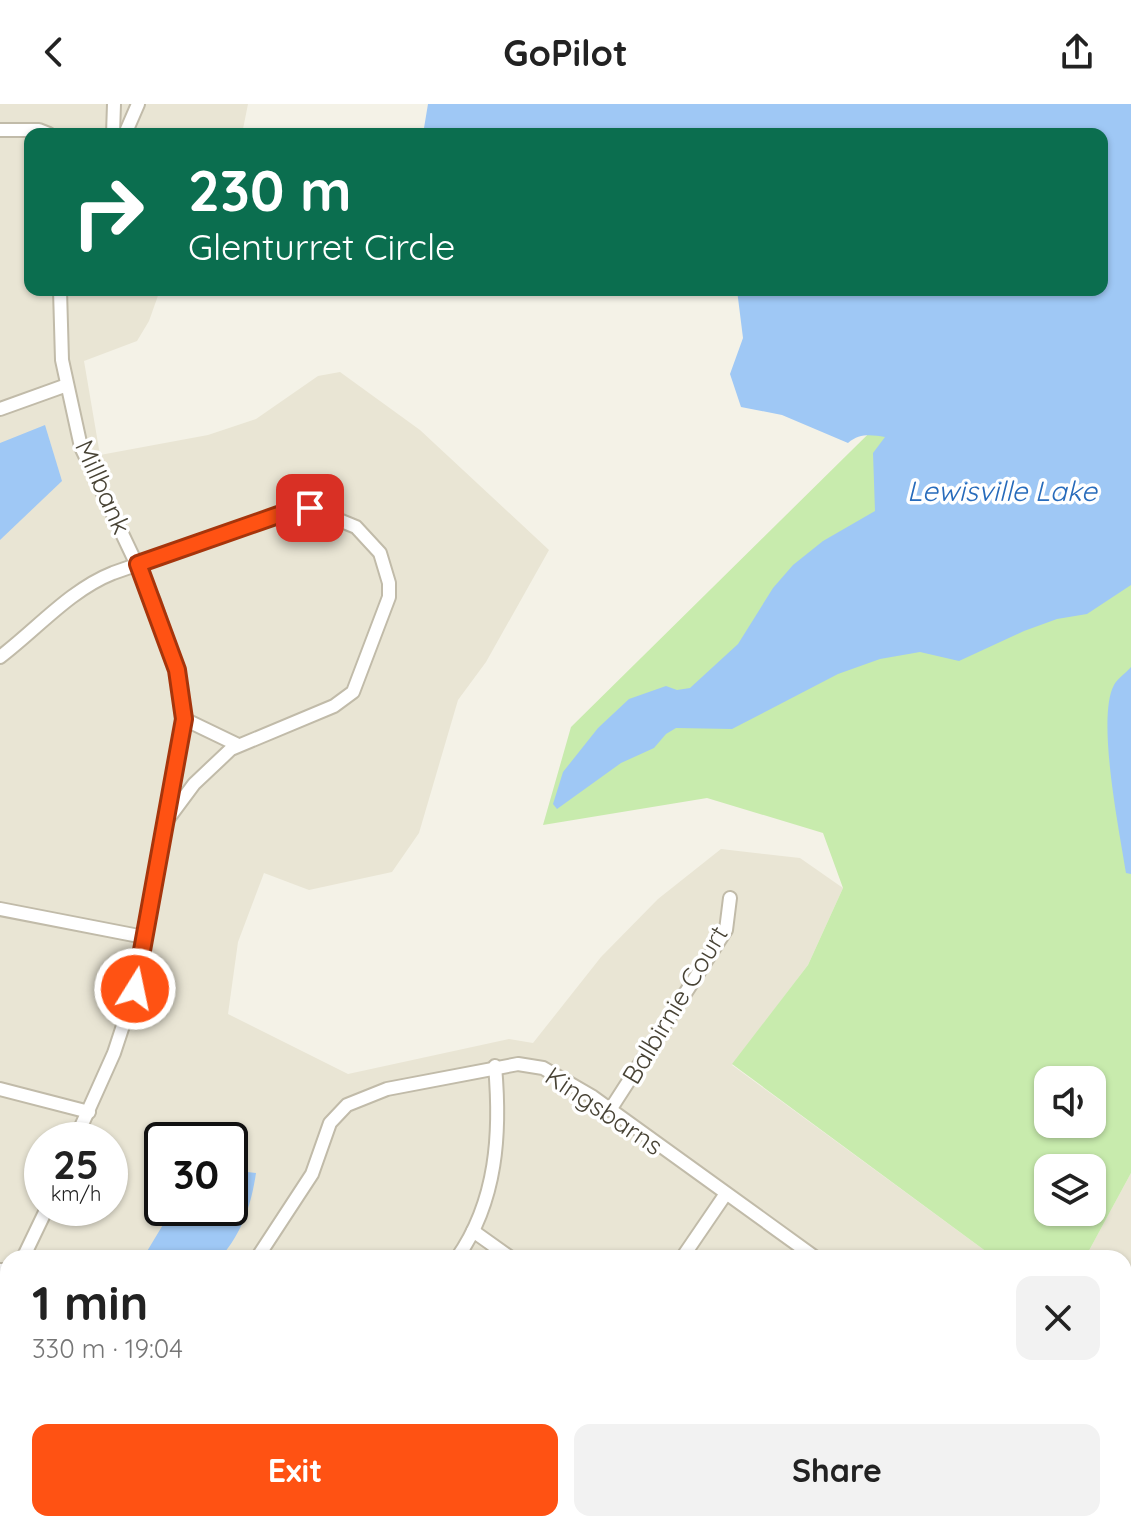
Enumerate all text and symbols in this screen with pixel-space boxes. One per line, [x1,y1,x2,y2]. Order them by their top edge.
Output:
icon: back [32,30,76,74]
text: GoPilot [503,30,628,75]
icon: share [1055,30,1099,74]
text: 230 m [188,155,352,225]
icon: right [56,160,160,264]
text: Glenturret Circle [188,224,455,269]
street label: Millbank [68,435,139,539]
water label: Lewisville Lake [907,473,1098,508]
pin [276,474,344,542]
icon: arrive [288,486,332,530]
street label: Balbirnie Court [614,920,735,1090]
position arrow [93,947,177,1031]
street label: Kingsbarns [539,1059,669,1162]
map controls [1034,1066,1106,1226]
button: sound [1034,1066,1106,1138]
speed limit sign: 30 [144,1122,248,1226]
text: 25 [53,1139,99,1189]
button: layers [1034,1154,1106,1226]
text: km/h [51,1181,101,1206]
text: 1 min [32,1272,148,1332]
button: close [1016,1276,1100,1360]
text: 330 m · 19:04 [32,1332,183,1365]
button: Exit [32,1424,558,1516]
button: Share [574,1424,1100,1516]

